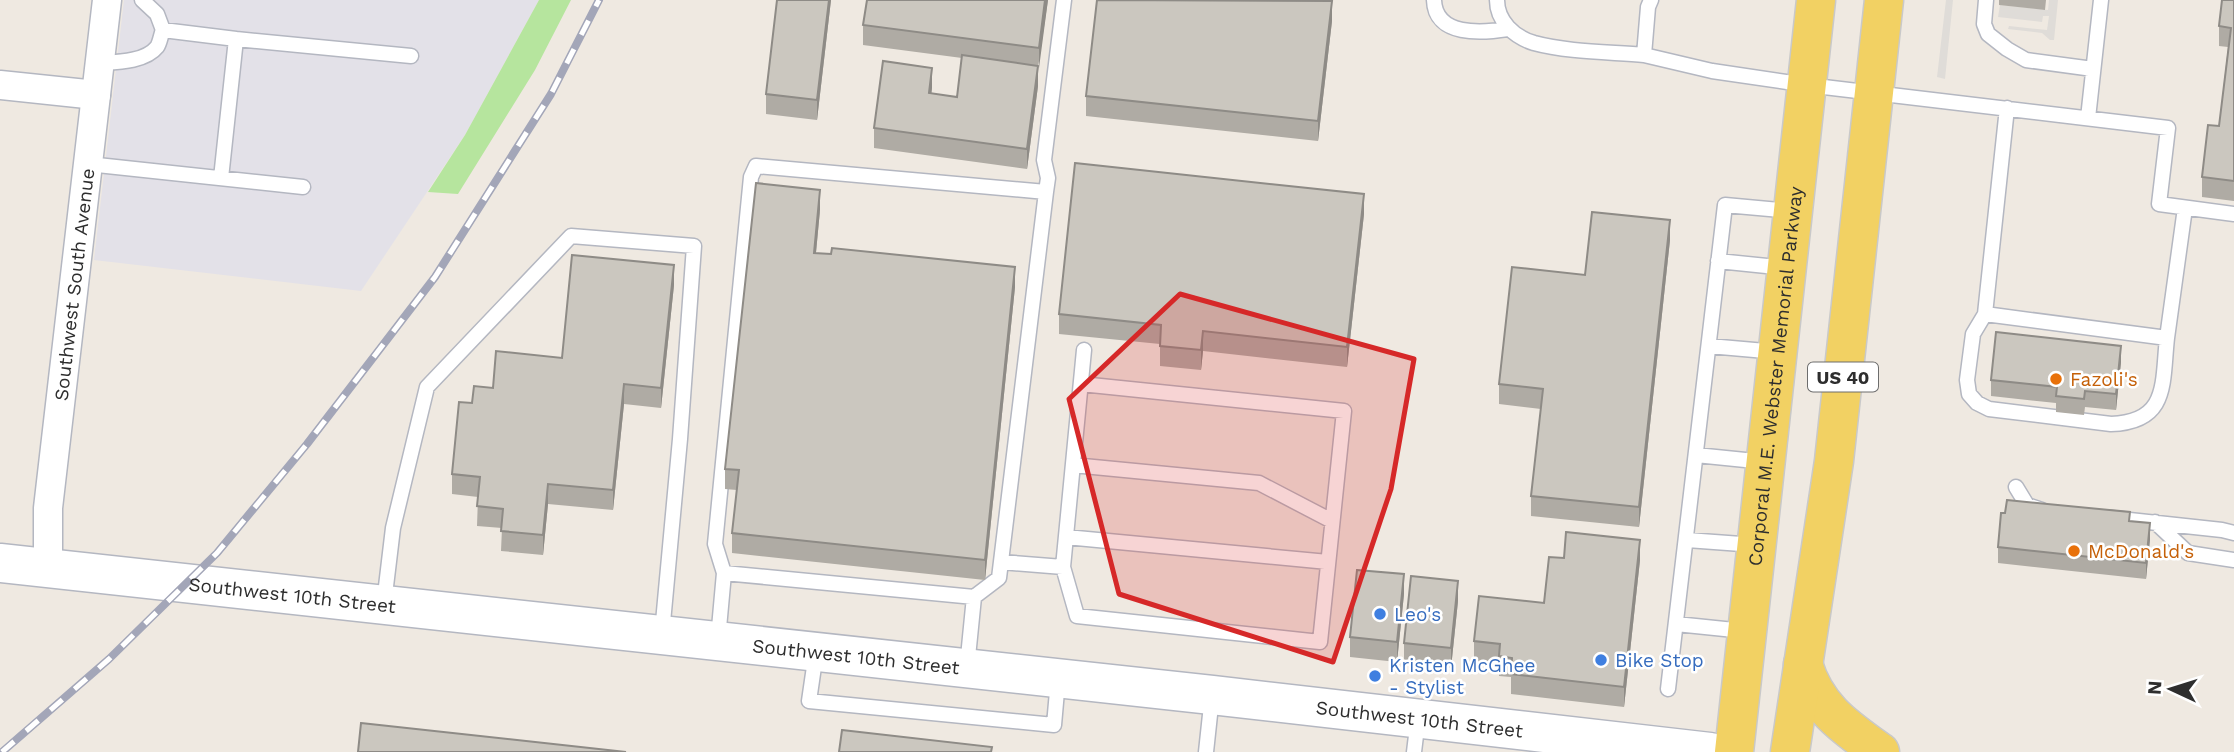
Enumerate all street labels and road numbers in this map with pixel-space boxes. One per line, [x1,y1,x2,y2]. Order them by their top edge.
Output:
street label: Southwest South Avenue [49,167,99,402]
street label: Corporal M.E. Webster Memorial Parkway [1743,185,1807,567]
road number: US 40 [1808,362,1878,391]
street label: Southwest 10th Street [188,572,397,618]
street label: Southwest 10th Street [751,634,961,679]
street label: Southwest 10th Street [1315,695,1524,742]

